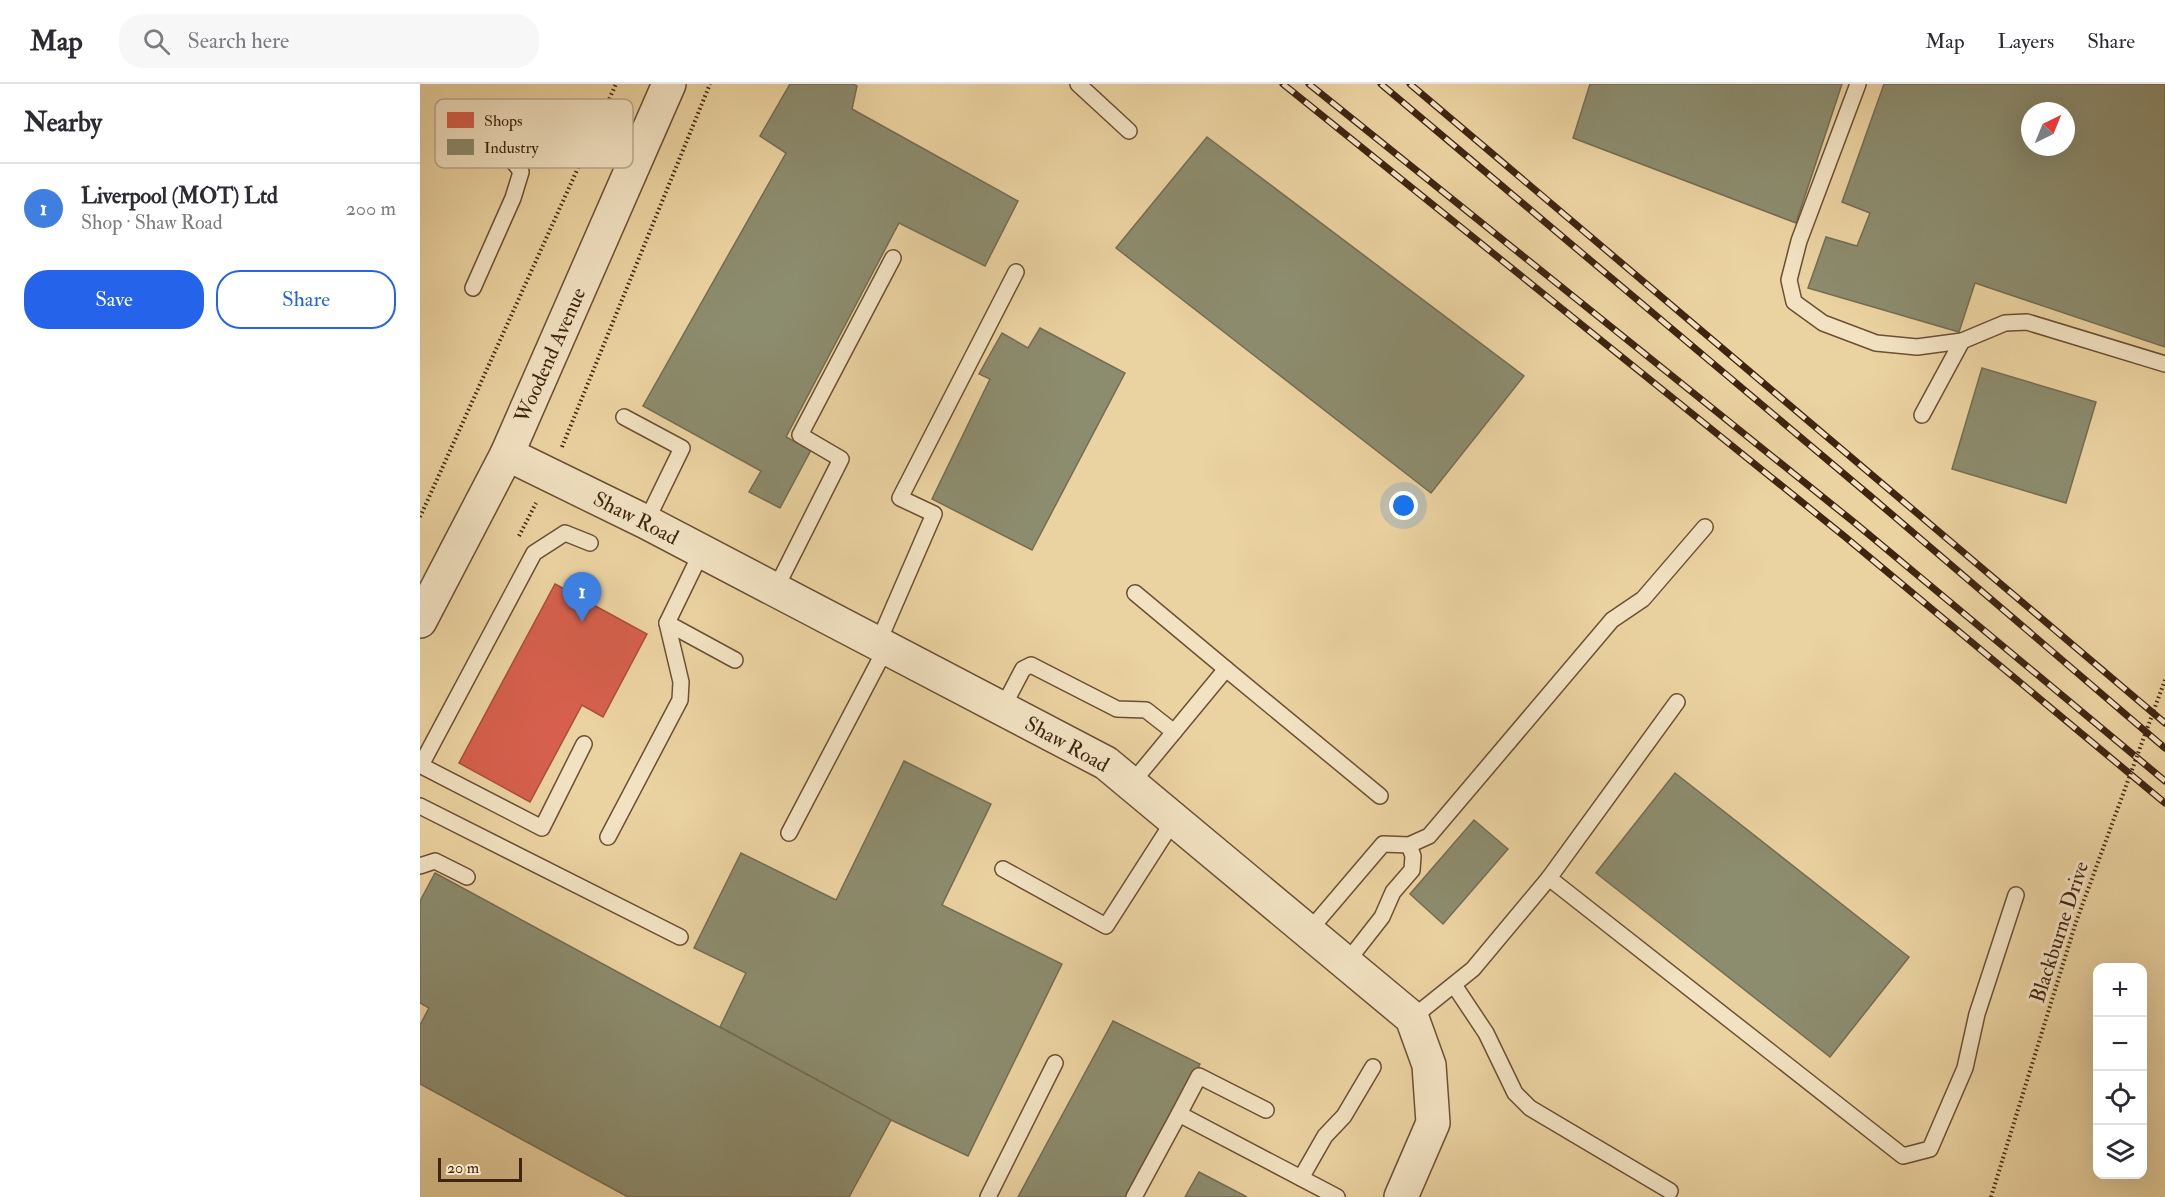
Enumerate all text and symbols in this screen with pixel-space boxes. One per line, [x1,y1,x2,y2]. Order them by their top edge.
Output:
search box [119,14,539,68]
text: Map [30,24,83,59]
icon: search [140,25,173,58]
text: Search here [188,27,289,55]
text: Map [1925,28,1965,55]
text: Layers [1998,28,2054,55]
text: Share [2087,28,2135,55]
legend [435,99,633,168]
north arrow [2021,102,2075,156]
text: Nearby [24,107,102,139]
text: Shops [484,111,523,132]
text: Industry [484,138,539,158]
text: Liverpool (MOT) Ltd [81,182,278,210]
text: 1 [40,196,47,221]
text: 200 m [346,196,396,221]
text: Shop · Shaw Road [81,210,223,235]
button: Save [24,270,204,329]
button: Share [216,270,396,329]
street label: Woodend Avenue [508,283,592,428]
street label: Shaw Road [588,485,684,552]
your location [1389,491,1418,520]
pin: 1 [562,572,602,622]
street label: Shaw Road [1020,710,1114,779]
street label: Blackburne Drive [2024,858,2095,1006]
map controls [2093,963,2147,1179]
button: + [2093,963,2147,1017]
button: − [2093,1017,2147,1071]
button: locate [2093,1071,2147,1125]
button: layers [2093,1125,2147,1179]
scale bar [438,1155,522,1182]
text: 20 m [447,1158,479,1178]

